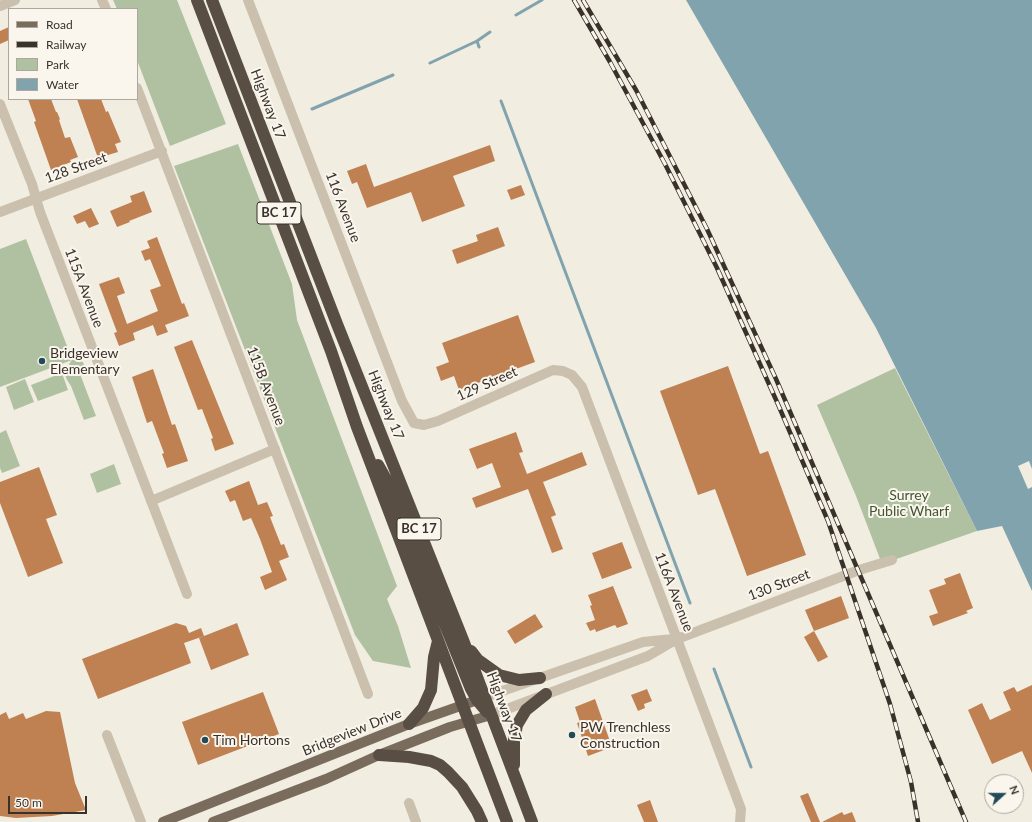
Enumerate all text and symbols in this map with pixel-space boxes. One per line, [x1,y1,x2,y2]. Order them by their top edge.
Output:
legend [8,8,138,100]
text: Road [46,17,73,32]
text: Railway [46,37,86,52]
text: Park [46,57,69,72]
street label: Highway 17 [247,67,289,141]
text: Water [46,77,79,92]
street label: 128 Street [43,149,109,187]
street label: 116 Avenue [322,169,364,245]
road number: BC 17 [257,202,301,224]
street label: 115A Avenue [61,246,107,330]
street label: 115B Avenue [243,344,289,428]
place label: Bridgeview Elementary [50,345,120,378]
marker: Bridgeview Elementary [37,356,47,366]
street label: 129 Street [454,363,520,405]
street label: Highway 17 [364,368,408,442]
park label: Surrey Public Wharf [869,487,949,520]
road number: BC 17 [397,518,441,540]
street label: 116A Avenue [651,550,697,634]
street label: 130 Street [746,566,812,604]
street label: Highway 17 [483,670,525,744]
street label: Bridgeview Drive [300,704,404,760]
place label: PW Trenchless Construction [580,719,671,752]
marker: PW Trenchless Construction [567,730,577,740]
place label: Tim Hortons [213,732,290,748]
marker: Tim Hortons [200,735,210,745]
north arrow [984,774,1024,814]
text: N [1007,784,1022,796]
scale bar [10,788,89,814]
text: 50 m [15,795,42,810]

